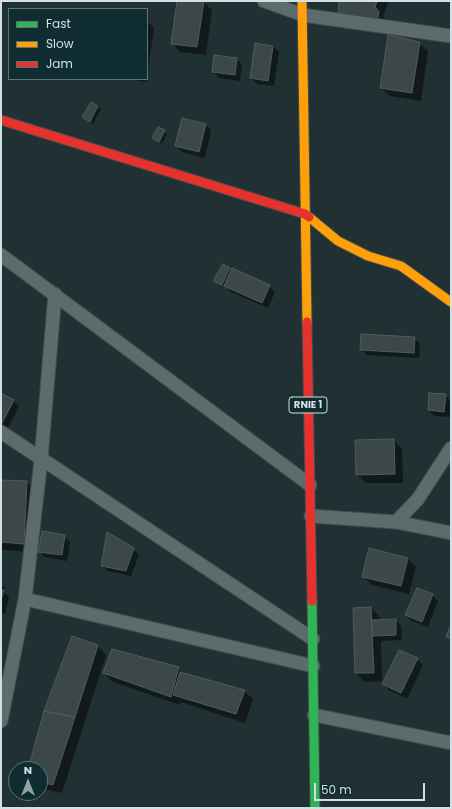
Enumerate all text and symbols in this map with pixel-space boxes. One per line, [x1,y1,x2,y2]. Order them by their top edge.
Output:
legend [8,8,148,80]
text: Fast [46,15,71,32]
text: Slow [46,35,74,52]
text: Jam [46,55,73,72]
road number: RNIE 1 [289,397,327,413]
north arrow [8,761,48,801]
text: N [24,762,32,778]
scale bar [316,775,427,801]
text: 50 m [321,781,352,798]

